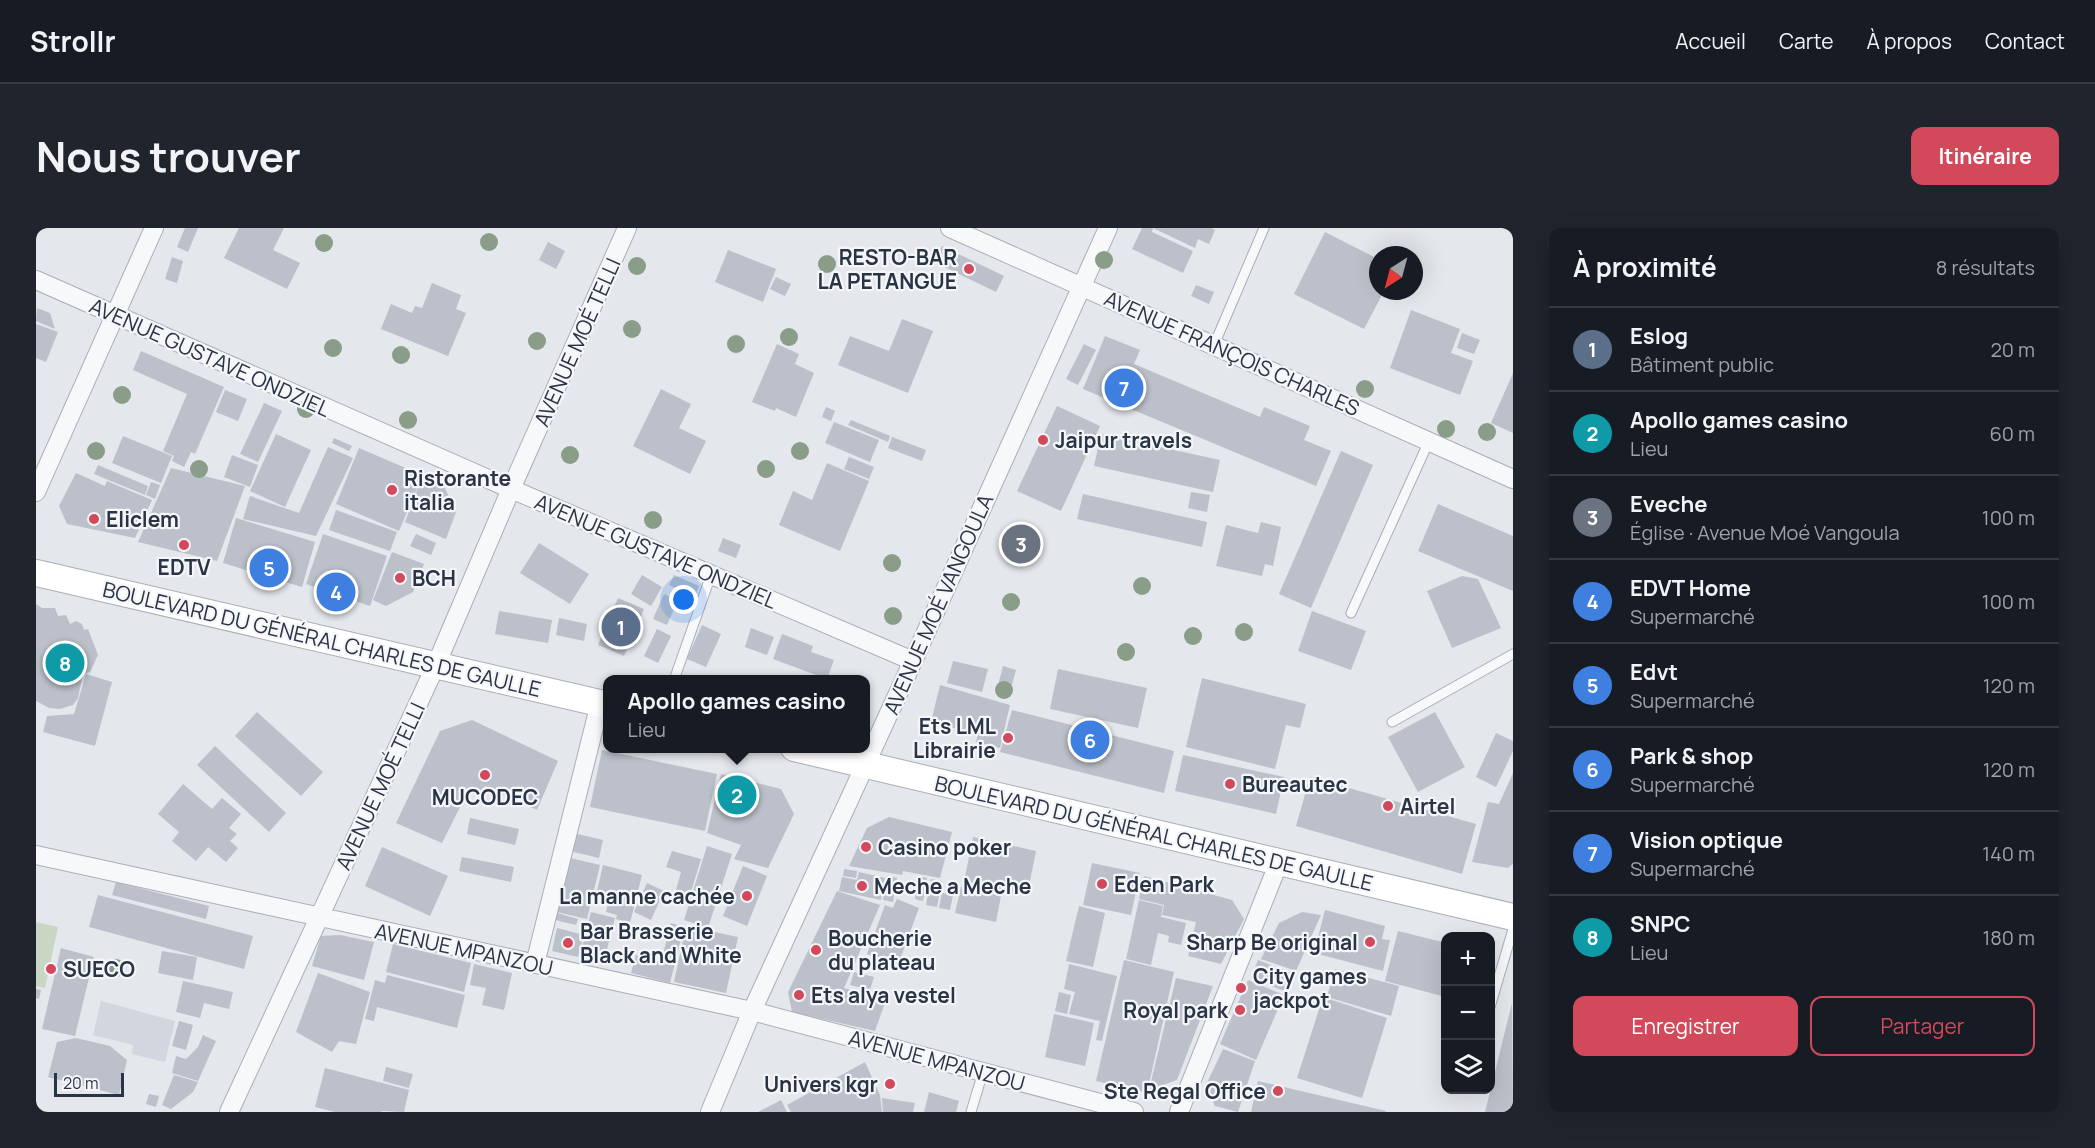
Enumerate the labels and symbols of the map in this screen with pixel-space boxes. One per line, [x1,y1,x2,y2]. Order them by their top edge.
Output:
place label: RESTO-BAR LA PETANGUE [818,243,957,295]
north arrow [1369,246,1423,300]
street label: AVENUE MOÉ TELLI [527,253,627,431]
marker: RESTO-BAR LA PETANGUE [962,262,976,276]
street label: AVENUE FRANÇOIS CHARLES [1100,284,1364,422]
street label: AVENUE GUSTAVE ONDZIEL [85,291,335,423]
pin: 7 [1104,366,1144,410]
place label: Jaipur travels [1055,426,1192,454]
marker: Jaipur travels [1036,433,1050,447]
place label: Ristorante italia [404,464,511,516]
marker: Ristorante italia [385,483,399,497]
street label: AVENUE GUSTAVE ONDZIEL [531,487,782,615]
street label: AVENUE MOÉ VANGOULA [877,489,999,719]
place label: Eliclem [106,505,179,533]
marker: Eliclem [87,512,101,526]
pin: 3 [1002,522,1040,566]
marker: EDTV [177,538,191,552]
pin: 5 [250,546,288,590]
place label: EDTV [158,553,211,581]
place label: BCH [412,564,456,592]
pin: 4 [316,570,356,614]
marker: BCH [393,571,407,585]
street label: BOULEVARD DU GÉNÉRAL CHARLES DE GAULLE [100,575,544,703]
your location [669,585,698,614]
pin: 1 [602,604,640,650]
pin: 8 [45,640,84,686]
street label: AVENUE MOÉ TELLI [329,698,431,874]
place label: Ets LML Librairie [913,712,996,764]
pin: 6 [1070,718,1110,762]
marker: Ets LML Librairie [1001,731,1015,745]
marker: MUCODEC [478,768,492,782]
street label: BOULEVARD DU GÉNÉRAL CHARLES DE GAULLE [932,769,1376,897]
place label: Bureautec [1242,770,1347,798]
pin: 2 [718,772,756,818]
marker: Bureautec [1223,777,1237,791]
place label: MUCODEC [432,783,538,811]
place label: Airtel [1400,792,1455,820]
marker: Airtel [1381,799,1395,813]
place label: Casino poker [878,833,1011,861]
marker: Casino poker [859,840,873,854]
place label: Eden Park [1114,870,1215,898]
place label: Meche a Meche [874,872,1031,900]
marker: Eden Park [1095,877,1109,891]
marker: Meche a Meche [855,879,869,893]
place label: La manne cachée [559,882,735,910]
marker: La manne cachée [740,889,754,903]
street label: AVENUE MPANZOU [372,916,556,982]
place label: Bar Brasserie Black and White [580,917,742,969]
place label: Boucherie du plateau [828,924,935,976]
place label: Sharp Be original [1186,928,1358,956]
marker: Sharp Be original [1363,935,1377,949]
marker: Bar Brasserie Black and White [561,936,575,950]
marker: Boucherie du plateau [809,943,823,957]
place label: SUECO [63,955,135,983]
marker: SUECO [44,962,58,976]
place label: City games jackpot [1252,962,1367,1014]
place label: Ets alya vestel [811,981,956,1009]
marker: City games jackpot [1234,981,1248,995]
marker: Ets alya vestel [792,988,806,1002]
place label: Royal park [1123,996,1229,1024]
marker: Royal park [1233,1003,1247,1017]
street label: AVENUE MPANZOU [846,1023,1028,1097]
scale bar [54,1070,124,1098]
place label: Univers kgr [764,1070,878,1098]
marker: Univers kgr [883,1077,897,1091]
place label: Ste Regal Office [1104,1077,1266,1105]
marker: Ste Regal Office [1271,1084,1285,1098]

